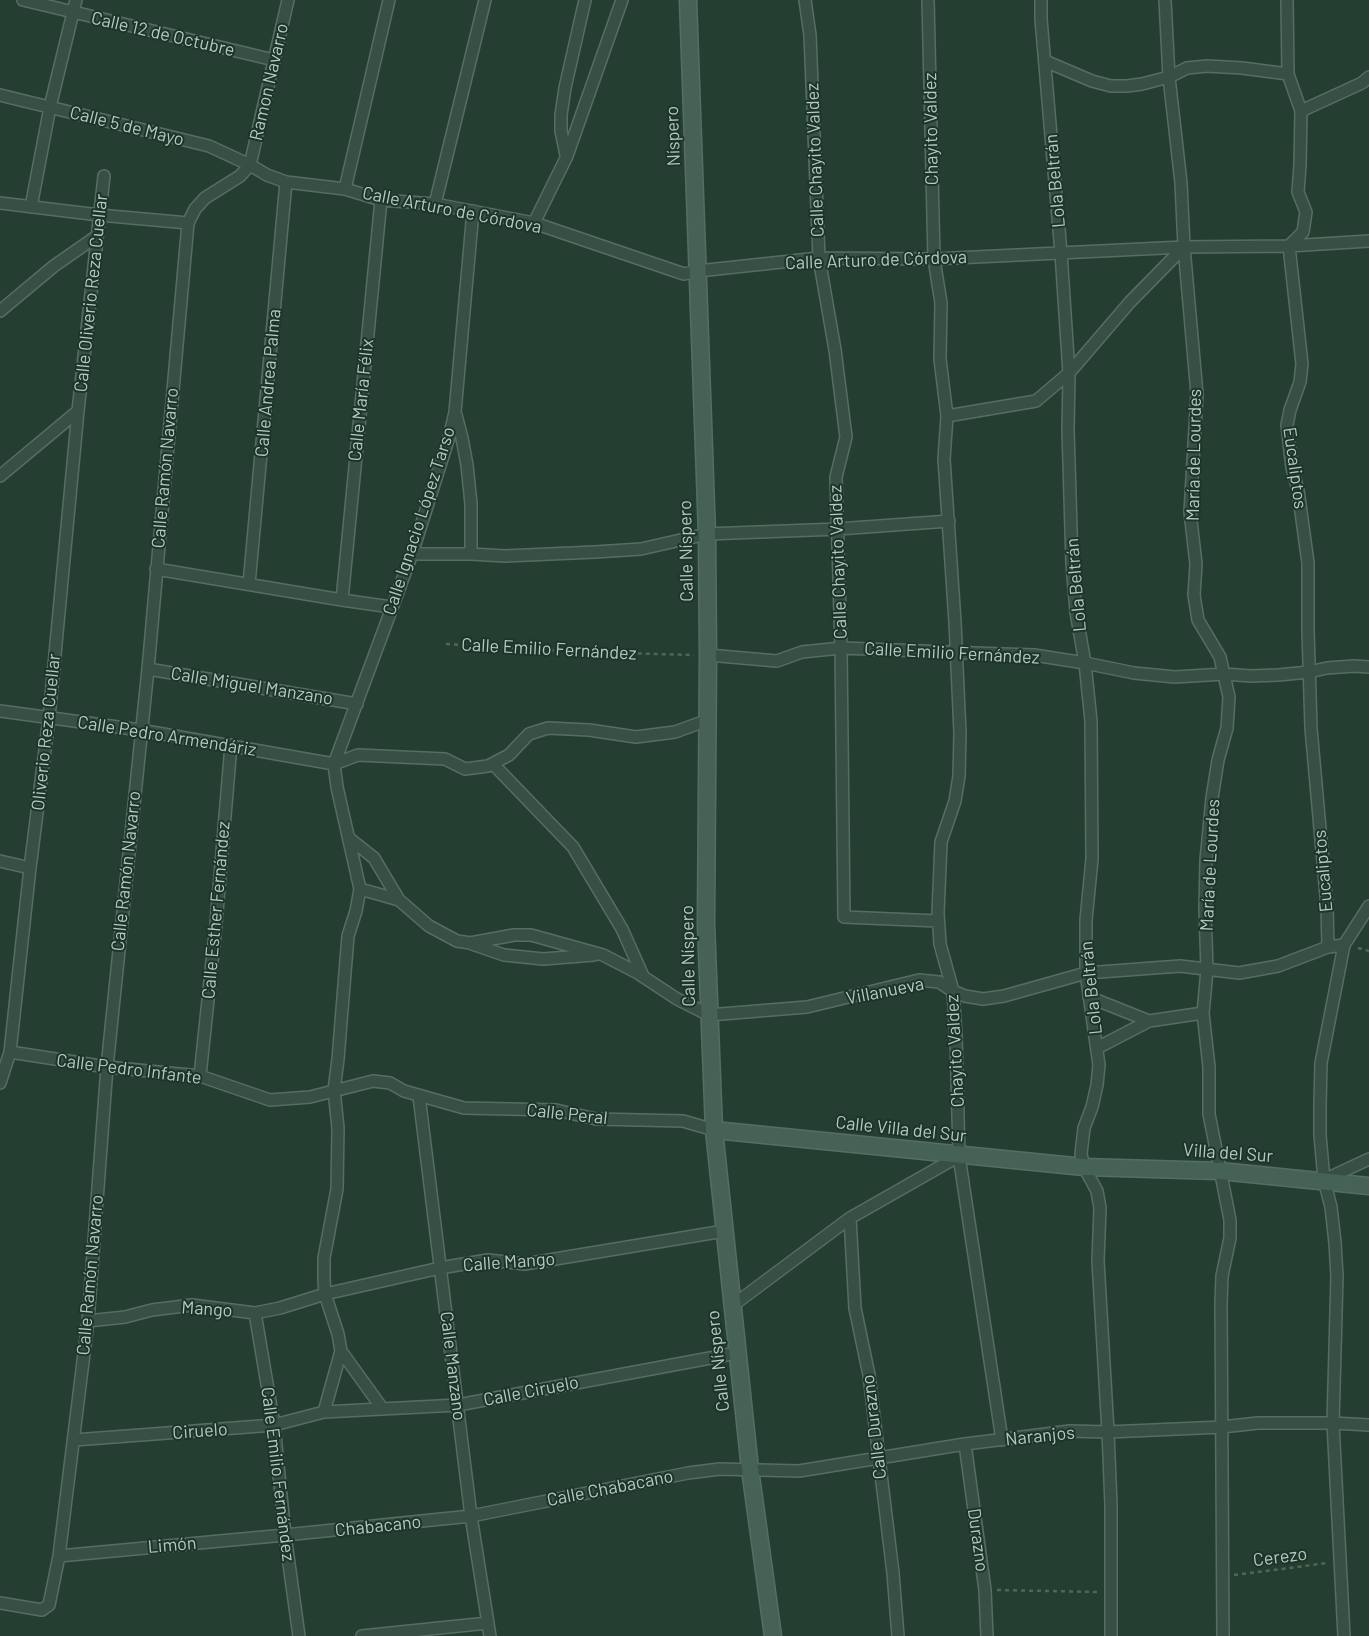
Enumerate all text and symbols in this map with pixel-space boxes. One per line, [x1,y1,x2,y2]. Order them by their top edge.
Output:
street label: Calle 12 de Octubre [89,7,237,61]
street label: Ramon Navarro [245,21,293,143]
street label: Chayito Valdez [919,72,943,186]
street label: Calle Chayito Valdez [802,83,828,237]
street label: Calle 5 de Mayo [68,101,186,151]
street label: Níspero [661,105,685,167]
street label: Lola Beltrán [1040,133,1070,229]
street label: Calle Arturo de Córdova [361,182,543,238]
street label: Calle Oliverio Reza Cuellar [70,193,112,393]
street label: Calle Arturo de Córdova [785,246,967,274]
street label: Calle Andrea Palma [251,308,285,458]
street label: Calle María Félix [344,338,378,462]
street label: Calle Ramón Navarro [147,387,183,549]
street label: María de Lourdes [1182,389,1206,521]
street label: Calle Ignacio López Tarso [378,424,460,618]
street label: Eucaliptos [1279,426,1311,510]
street label: Calle Chayito Valdez [825,485,851,639]
street label: Calle Níspero [674,500,698,602]
street label: Lola Beltrán [1061,537,1091,633]
street label: Calle Emilio Fernández [461,634,637,664]
street label: Calle Emilio Fernández [864,638,1040,668]
street label: Oliverio Reza Cuellar [27,652,65,812]
street label: Calle Miguel Manzano [169,663,335,709]
street label: Calle Pedro Armendáriz [76,711,258,761]
street label: Calle Ramón Navarro [107,790,145,952]
street label: María de Lourdes [1196,798,1224,932]
street label: Calle Esther Fernández [197,820,235,1000]
street label: Eucaliptos [1309,829,1337,913]
street label: Calle Níspero [676,905,700,1007]
street label: Lola Beltrán [1075,940,1107,1036]
street label: Villanueva [844,973,926,1009]
street label: Chayito Valdez [941,994,969,1108]
street label: Calle Pedro Infante [55,1049,203,1089]
street label: Calle Peral [525,1099,609,1129]
street label: Calle Villa del Sur [834,1111,968,1147]
street label: Villa del Sur [1182,1139,1274,1167]
street label: Calle Ramón Navarro [72,1194,108,1356]
street label: Calle Mango [462,1248,556,1276]
street label: Mango [181,1296,233,1322]
street label: Calle Níspero [702,1309,734,1413]
street label: Calle Manzano [436,1310,470,1422]
street label: Calle Ciruelo [481,1371,581,1411]
street label: Calle Durazno [857,1374,891,1480]
street label: Calle Emilio Fernández [257,1386,299,1562]
street label: Ciruelo [172,1418,228,1444]
street label: Naranjos [1004,1422,1076,1450]
street label: Calle Chabacano [545,1465,675,1511]
street label: Durazno [963,1507,993,1573]
street label: Chabacano [334,1511,422,1541]
street label: Limón [147,1532,197,1558]
street label: Cerezo [1252,1543,1308,1571]

